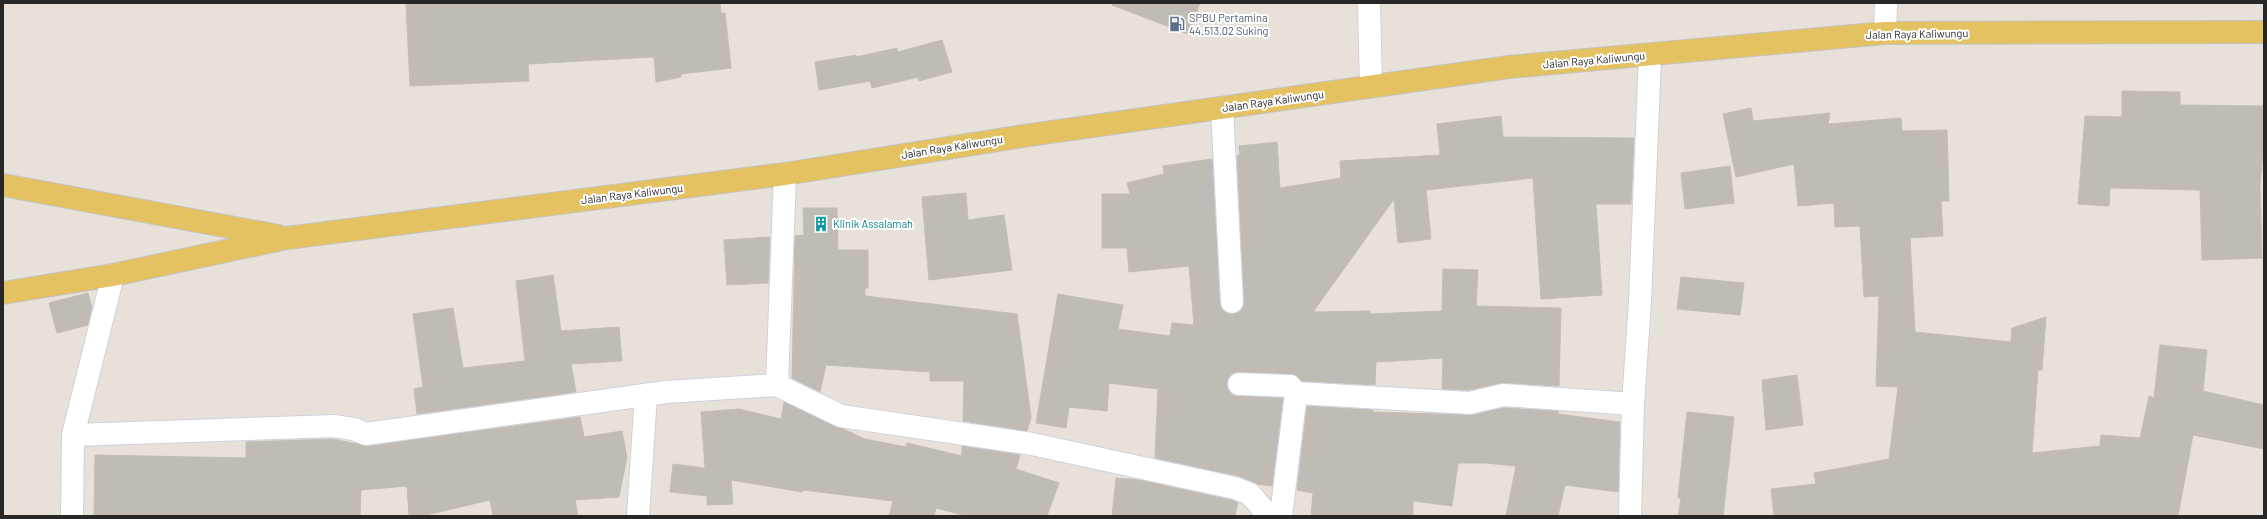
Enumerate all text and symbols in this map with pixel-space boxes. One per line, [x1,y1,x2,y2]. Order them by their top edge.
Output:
place label: SPBU Pertamina 44.513.02 Suking [1189,11,1269,37]
fuel station icon: SPBU Pertamina 44.513.02 Suking [1168,15,1186,33]
street label: Jalan Raya Kaliwungu [1866,26,1968,41]
street label: Jalan Raya Kaliwungu [1542,49,1646,70]
street label: Jalan Raya Kaliwungu [1221,87,1325,114]
street label: Jalan Raya Kaliwungu [900,132,1004,161]
street label: Jalan Raya Kaliwungu [580,181,684,206]
building icon: Klinik Assalamah [812,215,830,233]
place label: Klinik Assalamah [833,217,913,230]

